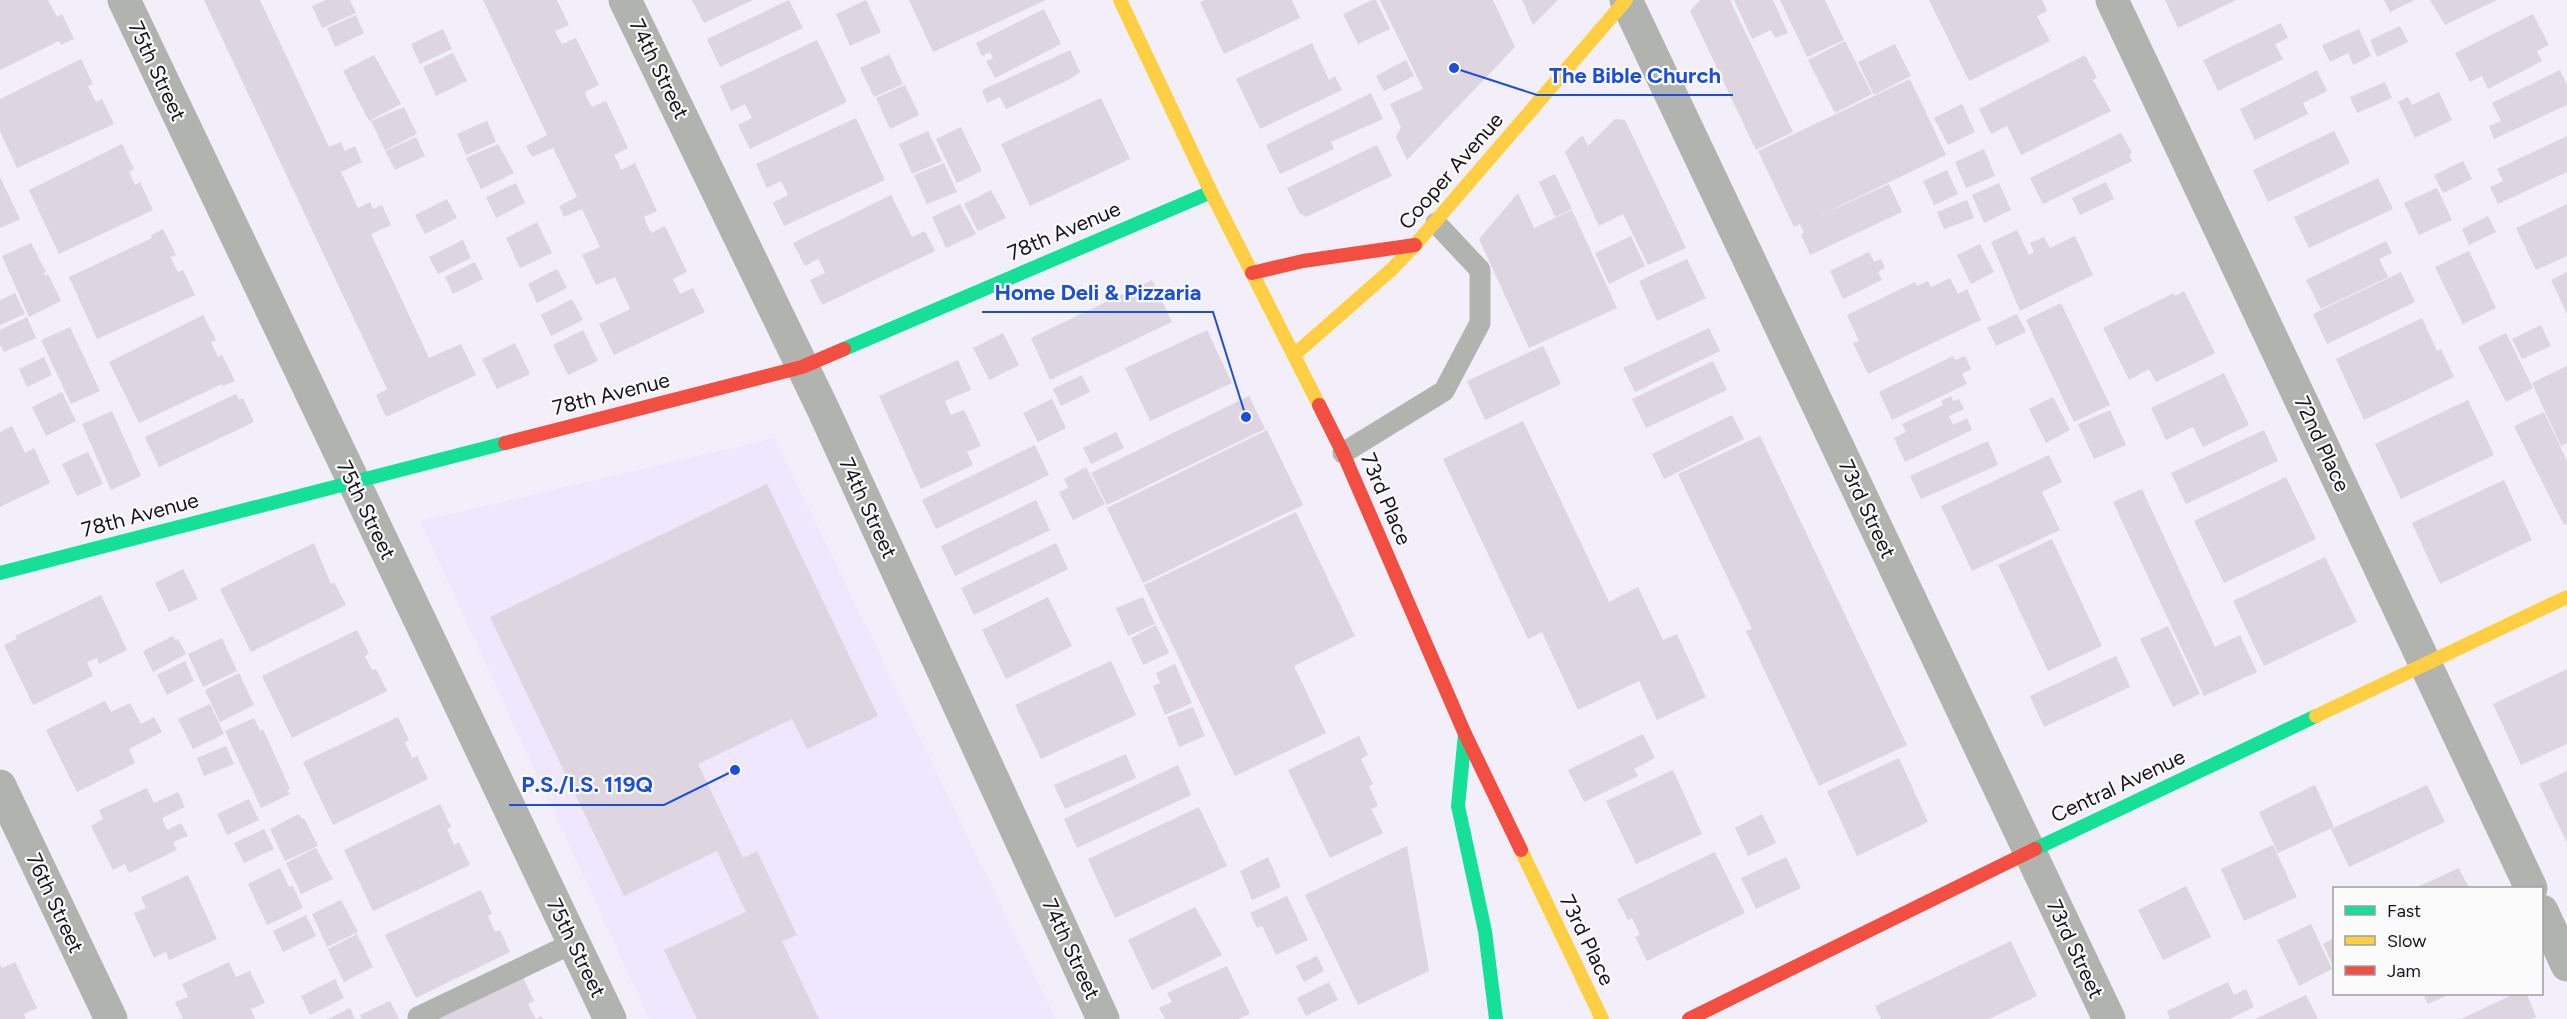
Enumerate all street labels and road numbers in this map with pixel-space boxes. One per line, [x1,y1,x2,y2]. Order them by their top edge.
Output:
street label: 74th Street [625,15,694,123]
street label: 75th Street [124,17,191,125]
street label: Cooper Avenue [1393,107,1508,234]
street label: 78th Avenue [1004,196,1124,265]
street label: 78th Avenue [550,367,672,420]
street label: 72nd Place [2289,392,2355,496]
street label: 73rd Place [1356,449,1417,549]
street label: 74th Street [834,454,903,562]
street label: 73rd Street [1834,455,1901,562]
street label: 75th Street [332,456,401,563]
street label: 78th Avenue [79,487,201,542]
street label: Central Avenue [2047,744,2189,827]
street label: 76th Street [22,849,89,957]
street label: 73rd Place [1555,890,1620,989]
street label: 75th Street [542,894,611,1001]
street label: 74th Street [1037,895,1106,1003]
street label: 73rd Street [2042,895,2109,1002]

